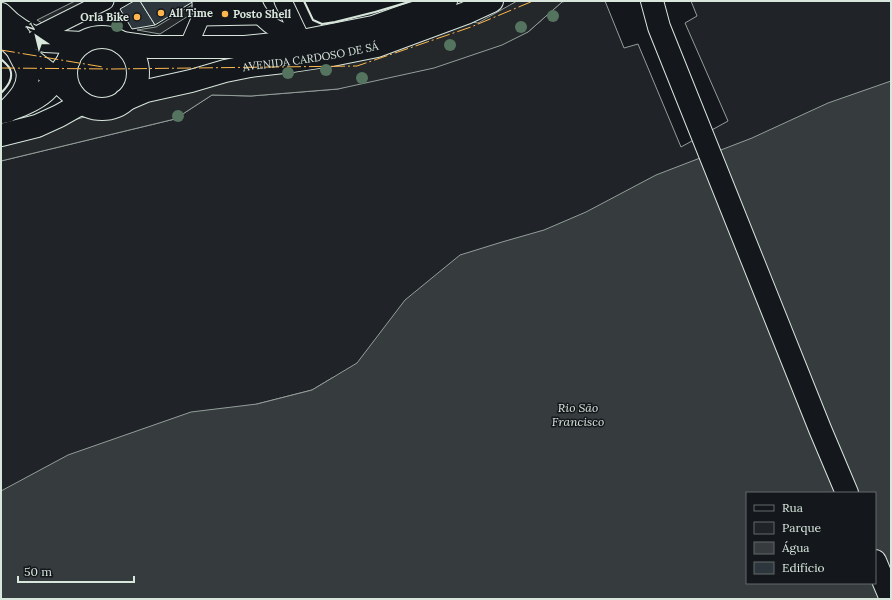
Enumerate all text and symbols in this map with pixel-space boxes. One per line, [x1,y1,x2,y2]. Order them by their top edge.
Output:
place label: All Time [169,6,213,20]
place label: Posto Shell [233,7,292,21]
marker: All Time [156,8,166,18]
marker: Posto Shell [220,9,230,19]
place label: Orla Bike [80,10,129,24]
marker: Orla Bike [132,12,142,22]
north arrow [16,16,56,56]
text: N [23,19,38,36]
street label: AVENIDA CARDOSO DE SÁ [240,39,381,75]
water label: Rio São Francisco [552,400,604,429]
legend [746,492,876,584]
text: Rua [782,500,803,515]
text: Parque [782,520,822,535]
text: Água [781,540,810,555]
scale bar [18,558,134,584]
text: Edifício [782,560,825,575]
text: 50 m [24,564,52,579]

